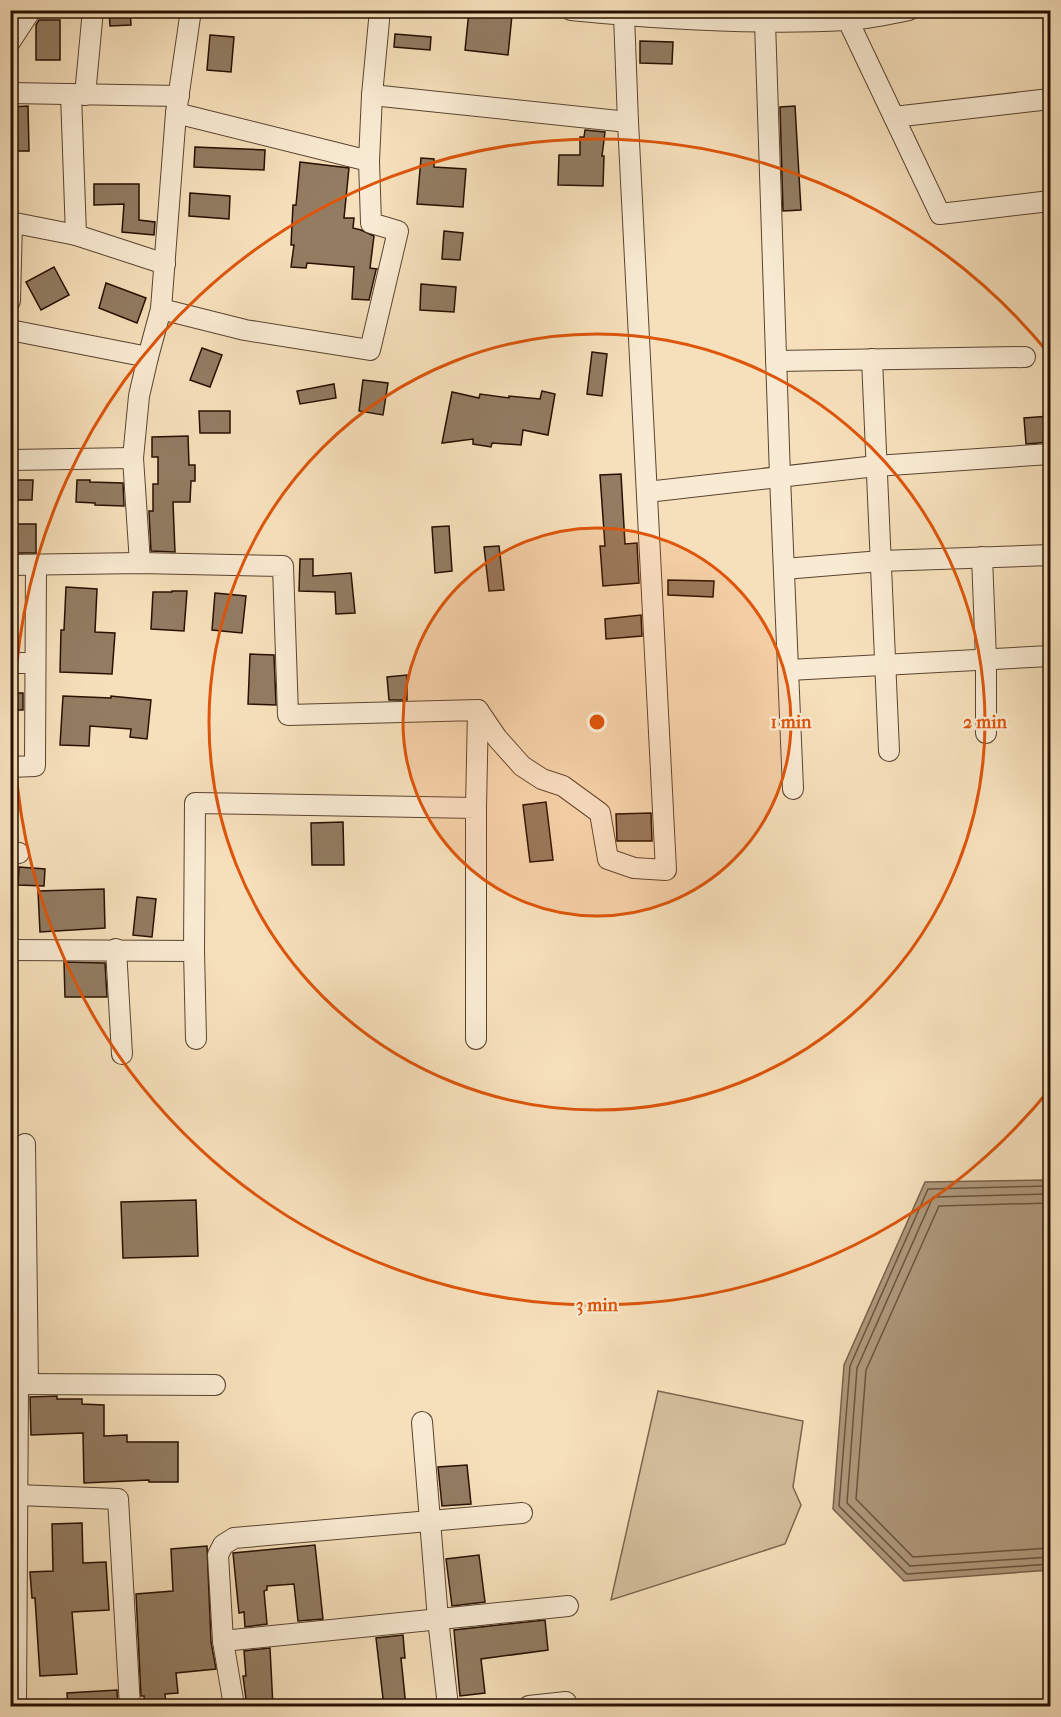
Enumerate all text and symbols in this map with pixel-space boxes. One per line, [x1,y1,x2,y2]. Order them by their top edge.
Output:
centre of rings [587,712,607,732]
text: 1 min [770,712,812,733]
text: 2 min [963,712,1007,733]
text: 3 min [576,1295,619,1316]

